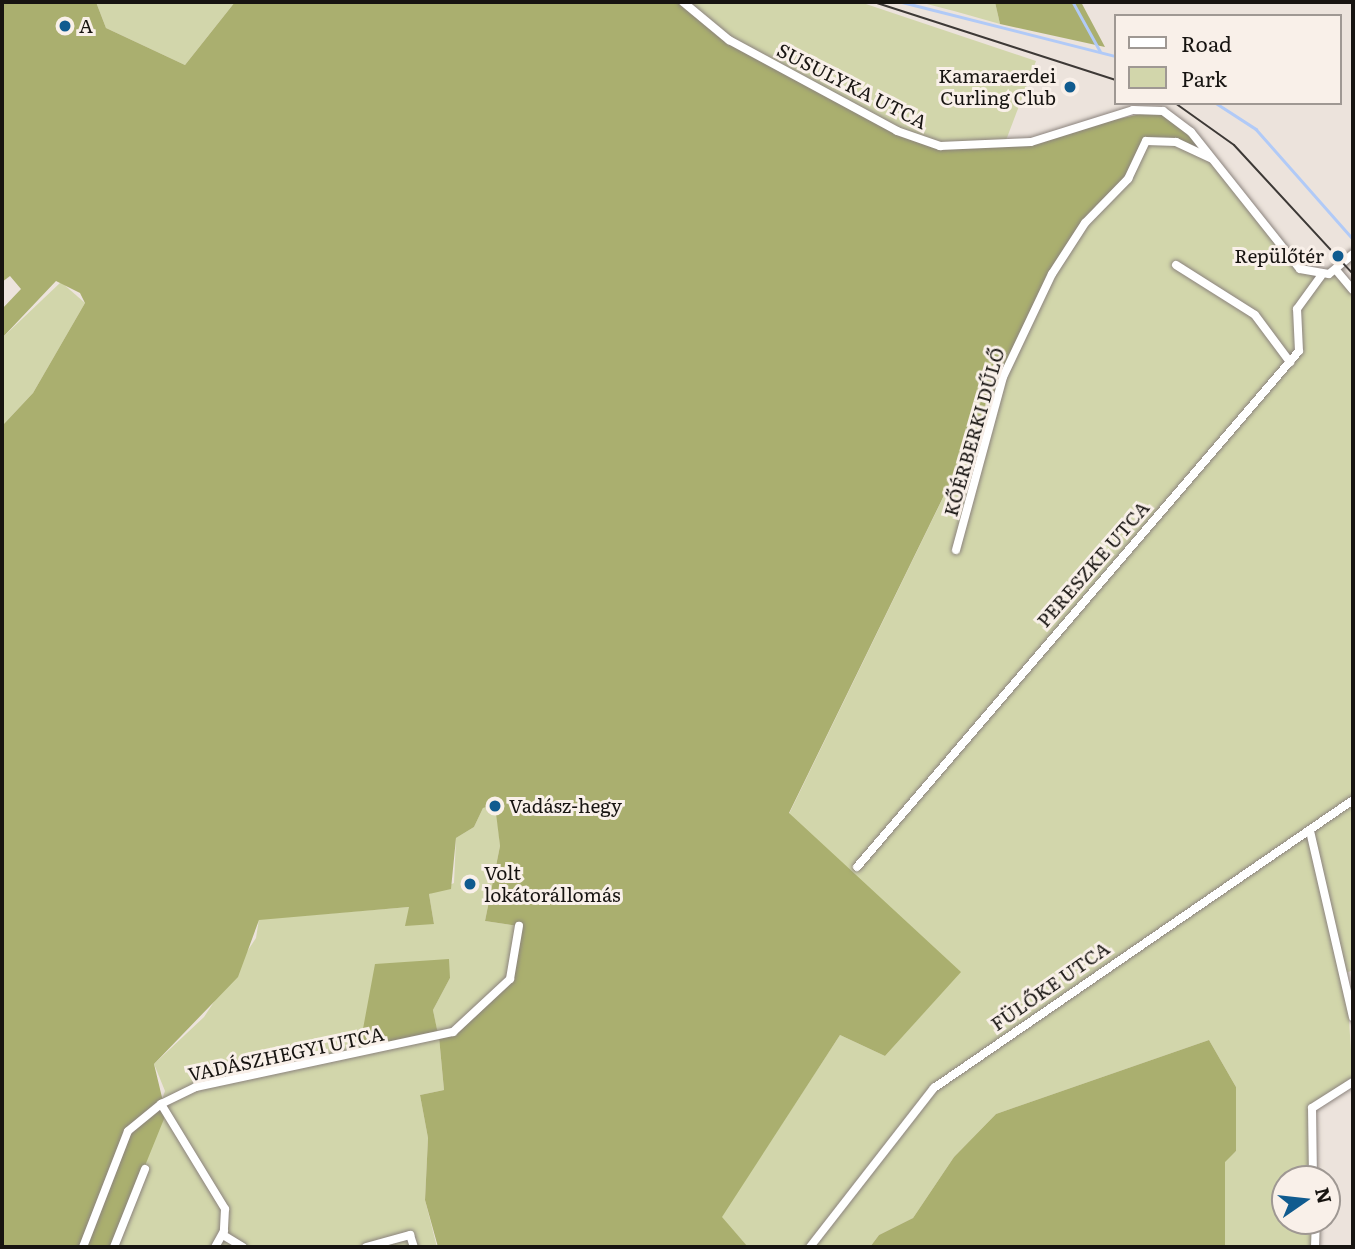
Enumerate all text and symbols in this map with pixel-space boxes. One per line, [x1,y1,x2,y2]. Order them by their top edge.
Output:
legend [1114,14,1341,105]
place label: A [79,15,93,37]
marker: A [57,18,73,34]
text: Road [1181,27,1232,58]
street label: SUSULYKA UTCA [773,38,931,134]
text: Park [1181,62,1227,93]
place label: Kamaraerdei Curling Club [938,65,1056,109]
marker: Kamaraerdei Curling Club [1062,79,1078,95]
place label: Repülőtér [1234,245,1324,267]
marker: Repülőtér [1330,248,1346,264]
street label: KŐÉRBERKI DŰLŐ [939,345,1009,519]
street label: PERESZKE UTCA [1032,496,1154,632]
place label: Vadász-hegy [509,795,622,817]
marker: Vadász-hegy [487,798,503,814]
place label: Volt lokátorállomás [484,862,621,906]
marker: Volt lokátorállomás [462,876,478,892]
street label: FÜLŐKE UTCA [986,937,1114,1035]
street label: VADÁSZHEGYI UTCA [186,1022,386,1086]
north arrow [1271,1165,1341,1235]
text: N [1309,1184,1340,1207]

